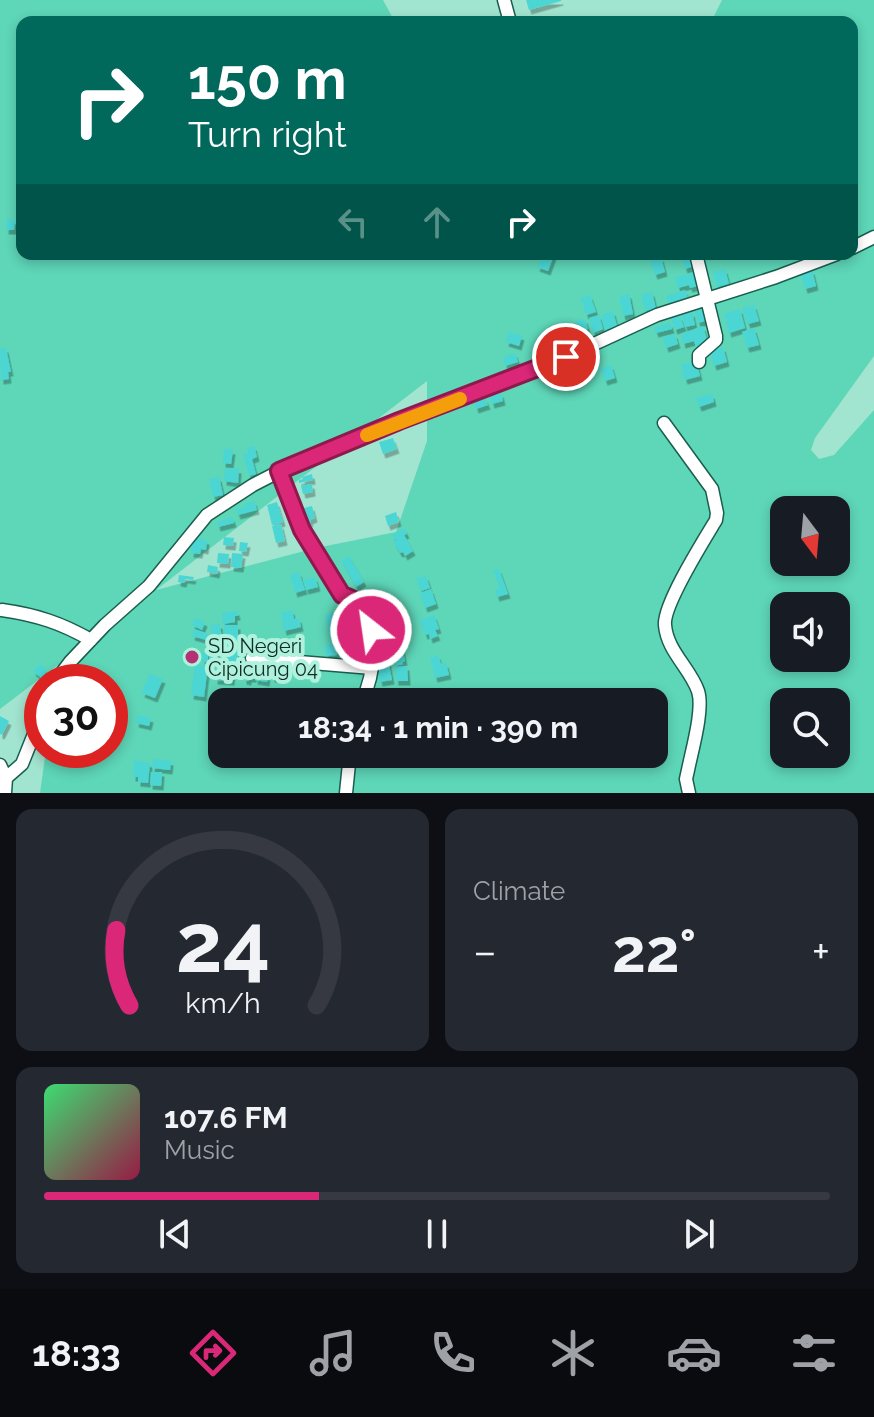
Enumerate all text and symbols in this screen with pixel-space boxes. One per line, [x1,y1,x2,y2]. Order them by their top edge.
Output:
text: 150 m [188,46,347,112]
icon: right [56,48,160,152]
text: Turn right [188,113,347,155]
icon: left [331,200,375,244]
icon: ahead [415,200,459,244]
icon: right [499,200,543,244]
pin [532,323,600,391]
icon: arrive [544,335,588,379]
north arrow [770,496,850,576]
map controls [770,496,850,768]
position arrow [329,588,413,672]
button: sound [770,592,850,672]
place label: SD Negeri Cipicung 04 [208,634,318,681]
marker: SD Negeri Cipicung 04 [183,648,201,666]
speed limit sign: 30 [24,664,128,768]
button: search [770,688,850,768]
text: 18:34 · 1 min · 390 m [298,710,578,745]
text: Climate [473,876,565,906]
text: 24 [175,894,270,991]
text: 22° [612,916,696,986]
text: − [473,926,497,977]
text: + [812,926,830,977]
text: km/h [185,986,260,1020]
text: 107.6 FM [164,1100,288,1135]
text: Music [164,1135,235,1165]
icon: previous [153,1212,197,1256]
icon: pause [415,1212,459,1256]
icon: next [677,1212,721,1256]
icon: directions [185,1325,241,1381]
icon: music [305,1325,361,1381]
icon: phone [425,1325,481,1381]
icon: climate [545,1325,601,1381]
icon: car [666,1325,722,1381]
icon: filters [786,1325,842,1381]
text: 18:33 [32,1332,121,1374]

